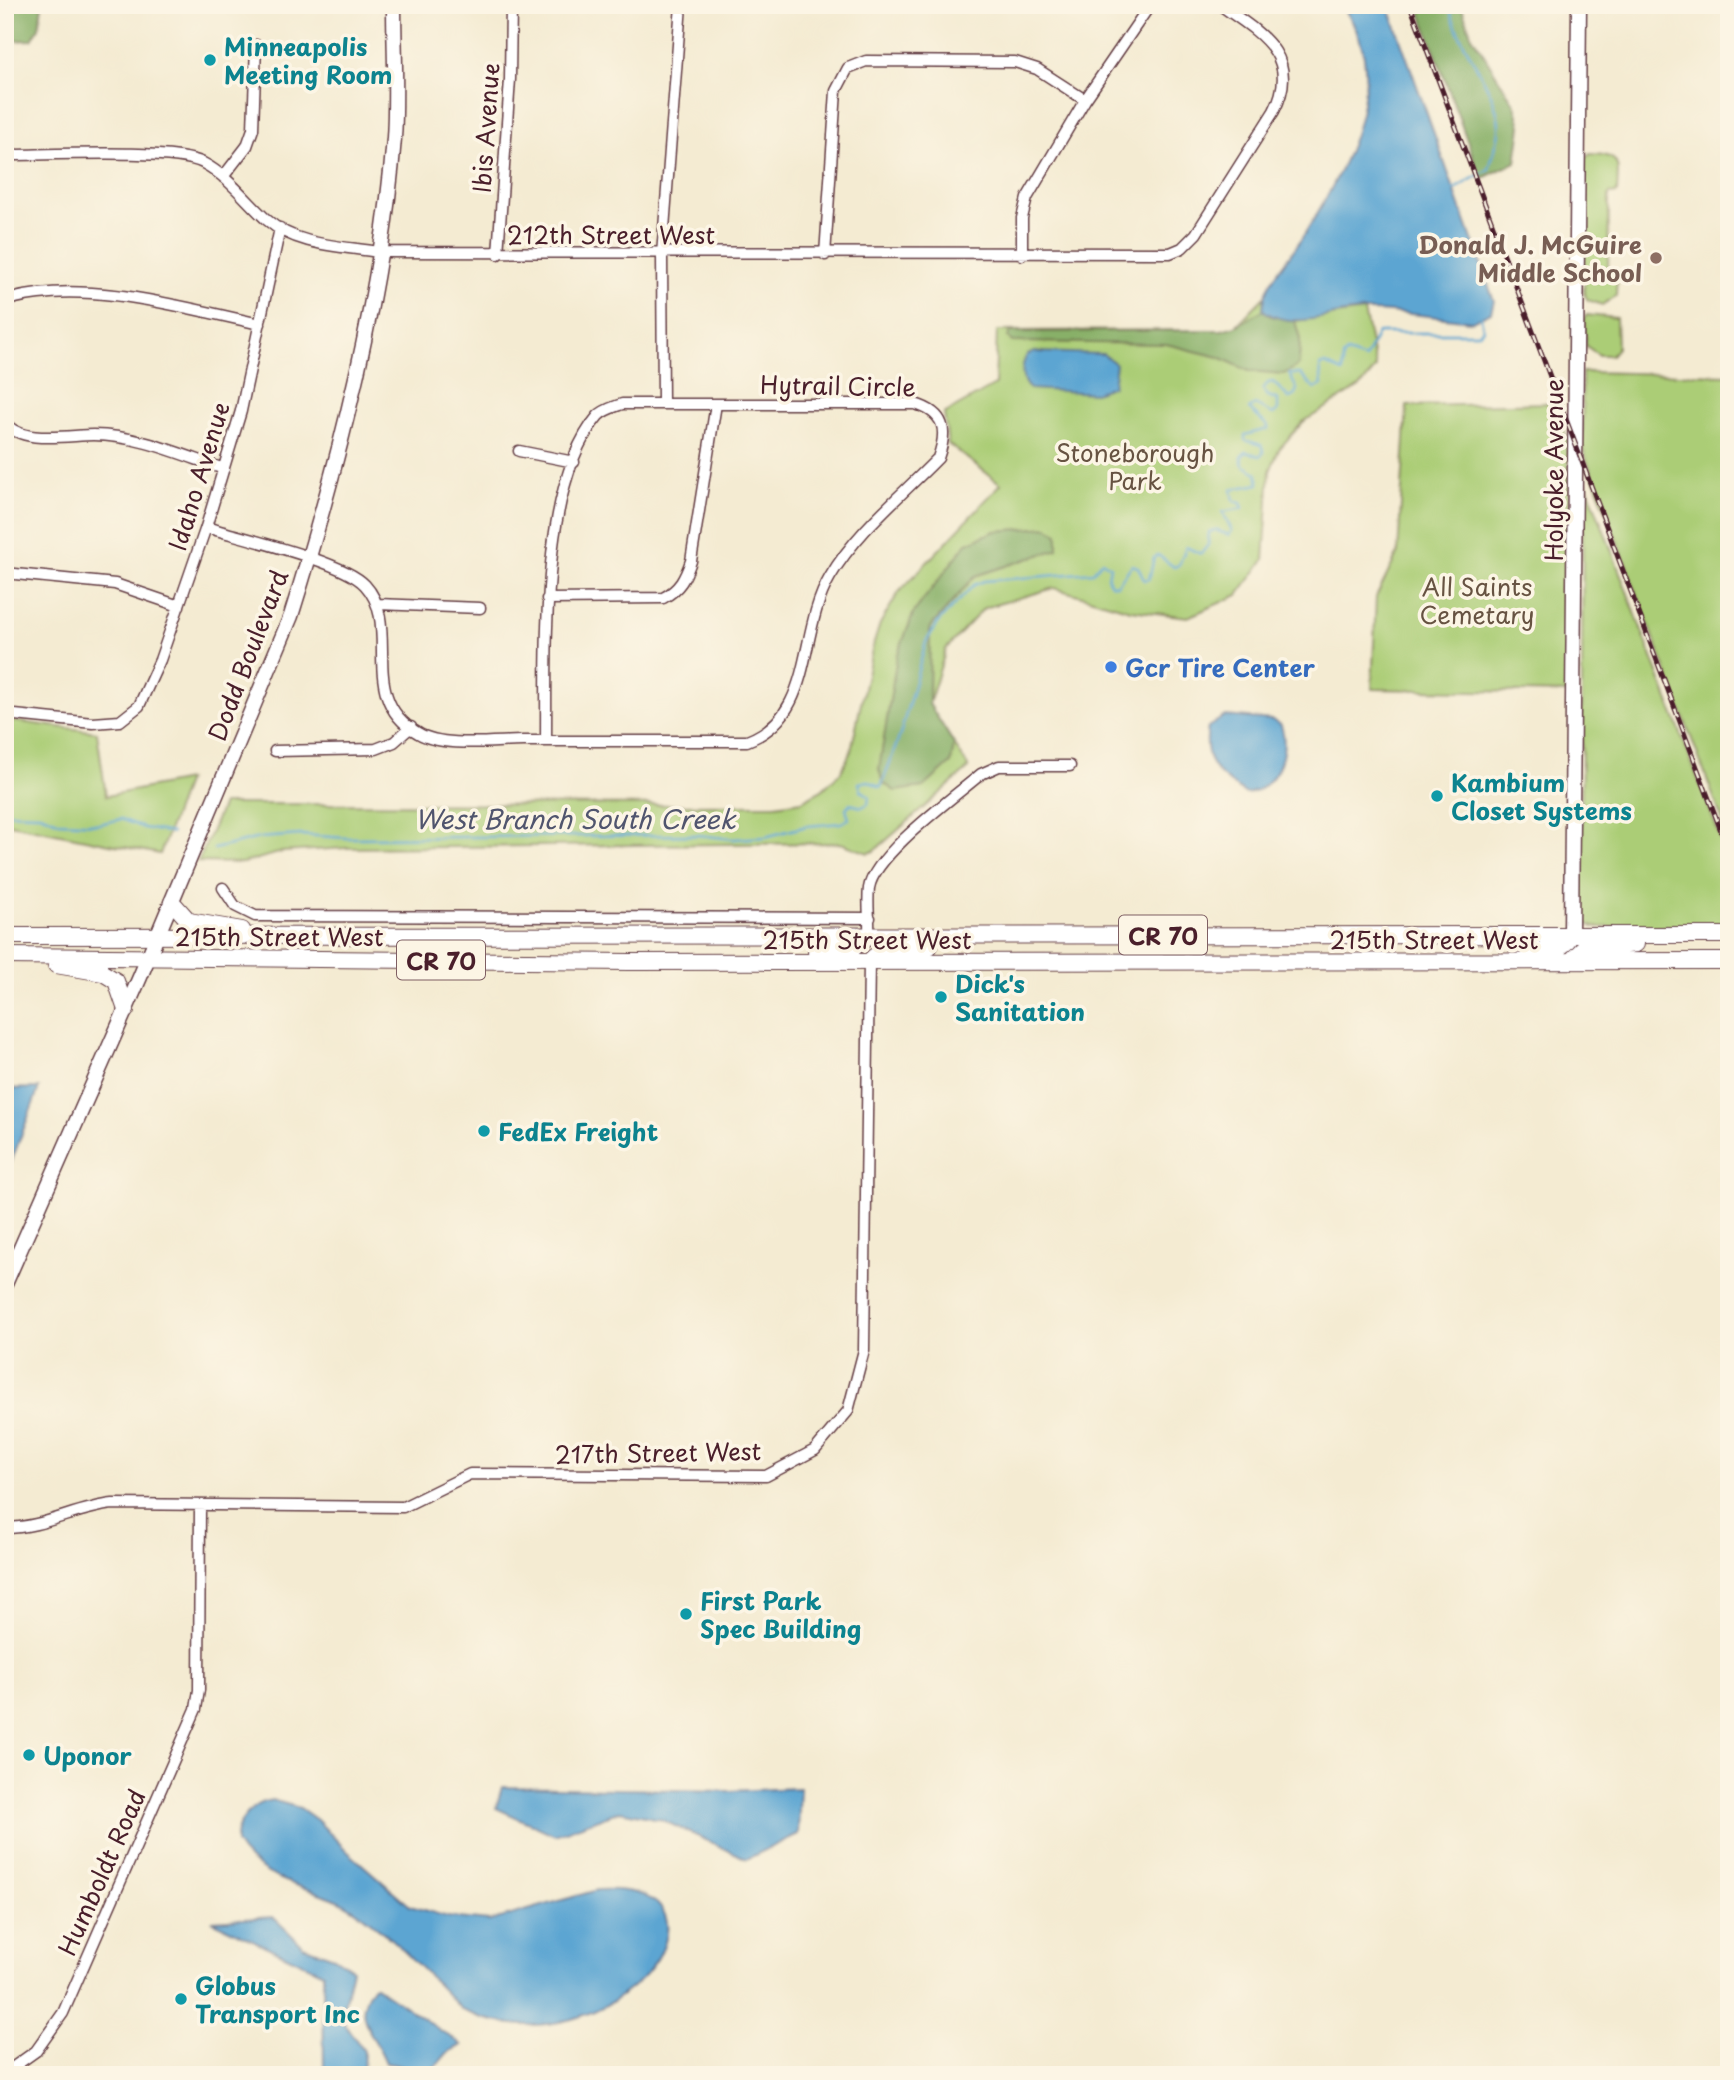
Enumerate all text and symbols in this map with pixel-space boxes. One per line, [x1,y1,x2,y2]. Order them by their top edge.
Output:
place label: Minneapolis Meeting Room [224,28,392,92]
marker: Minneapolis Meeting Room [202,52,218,68]
street label: Ibis Avenue [462,62,508,194]
street label: 212th Street West [507,216,715,252]
place label: Donald J. McGuire Middle School [1418,226,1642,290]
marker: Donald J. McGuire Middle School [1648,250,1664,266]
street label: Hytrail Circle [760,366,916,404]
street label: Holyoke Avenue [1535,379,1571,561]
street label: Idaho Avenue [158,397,238,555]
park label: Stoneborough Park [1056,434,1214,498]
street label: Dodd Boulevard [198,564,296,746]
park label: All Saints Cemetary [1420,568,1534,632]
place label: Gcr Tire Center [1125,649,1316,685]
marker: Gcr Tire Center [1103,659,1119,675]
place label: Kambium Closet Systems [1451,764,1632,828]
marker: Kambium Closet Systems [1429,788,1445,804]
water label: West Branch South Creek [414,799,737,838]
road number: CR 70 [1119,916,1207,954]
street label: 215th Street West [175,918,384,954]
street label: 215th Street West [763,921,972,957]
street label: 215th Street West [1330,921,1539,957]
road number: CR 70 [397,940,485,979]
place label: Dick's Sanitation [955,965,1085,1029]
marker: Dick's Sanitation [933,989,949,1005]
place label: FedEx Freight [498,1113,658,1149]
marker: FedEx Freight [476,1123,492,1139]
street label: 217th Street West [555,1432,761,1472]
place label: First Park Spec Building [700,1582,861,1646]
marker: First Park Spec Building [678,1606,694,1622]
place label: Uponor [43,1737,132,1773]
marker: Uponor [21,1747,37,1763]
street label: Humboldt Road [48,1783,154,1961]
place label: Globus Transport Inc [195,1967,360,2031]
marker: Globus Transport Inc [173,1991,189,2007]

